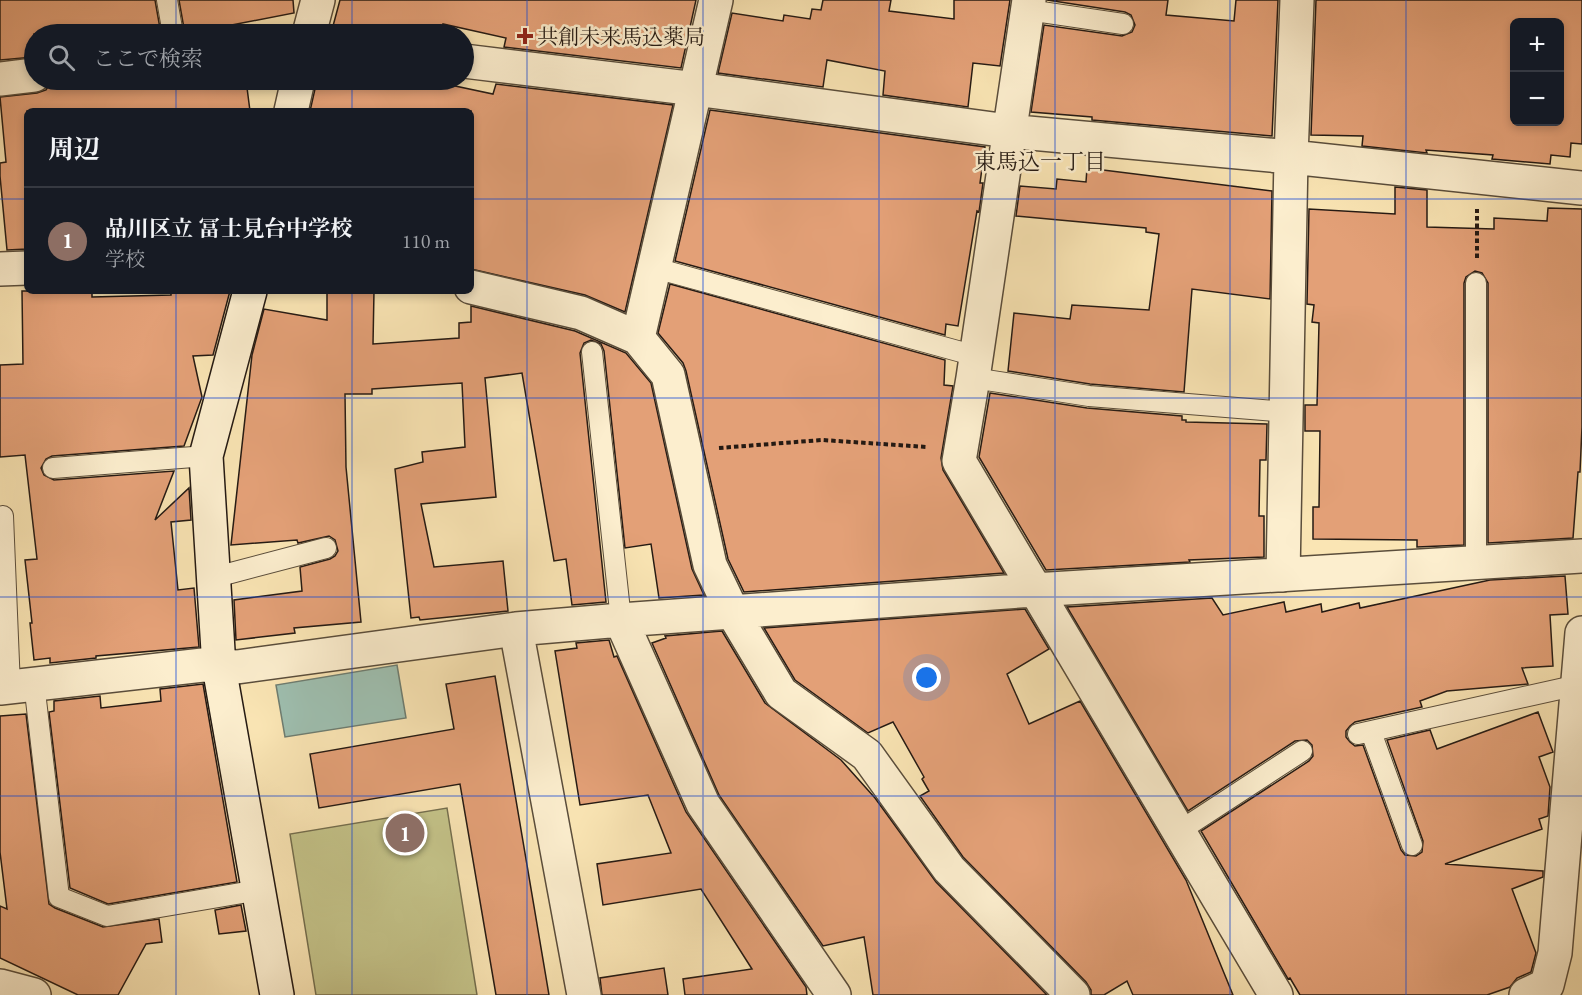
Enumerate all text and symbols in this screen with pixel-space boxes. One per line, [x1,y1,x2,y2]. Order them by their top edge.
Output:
map controls [1510,18,1564,126]
button: + [1510,18,1564,72]
place label: 共創未来馬込薬局 [537,23,705,50]
search box [24,24,474,90]
marker: 共創未来馬込薬局 [518,29,532,43]
icon: search [45,41,78,74]
text: ここで検索 [93,44,203,73]
button: − [1510,72,1564,126]
text: 周辺 [48,132,100,166]
district label: 東馬込一丁目 [974,147,1106,176]
text: 品川区立 冨士見台中学校 [105,214,352,243]
text: 1 [62,228,73,254]
text: 110 m [402,228,450,254]
text: 学校 [105,246,145,272]
your location [912,663,941,692]
pin: 1 [386,810,424,856]

